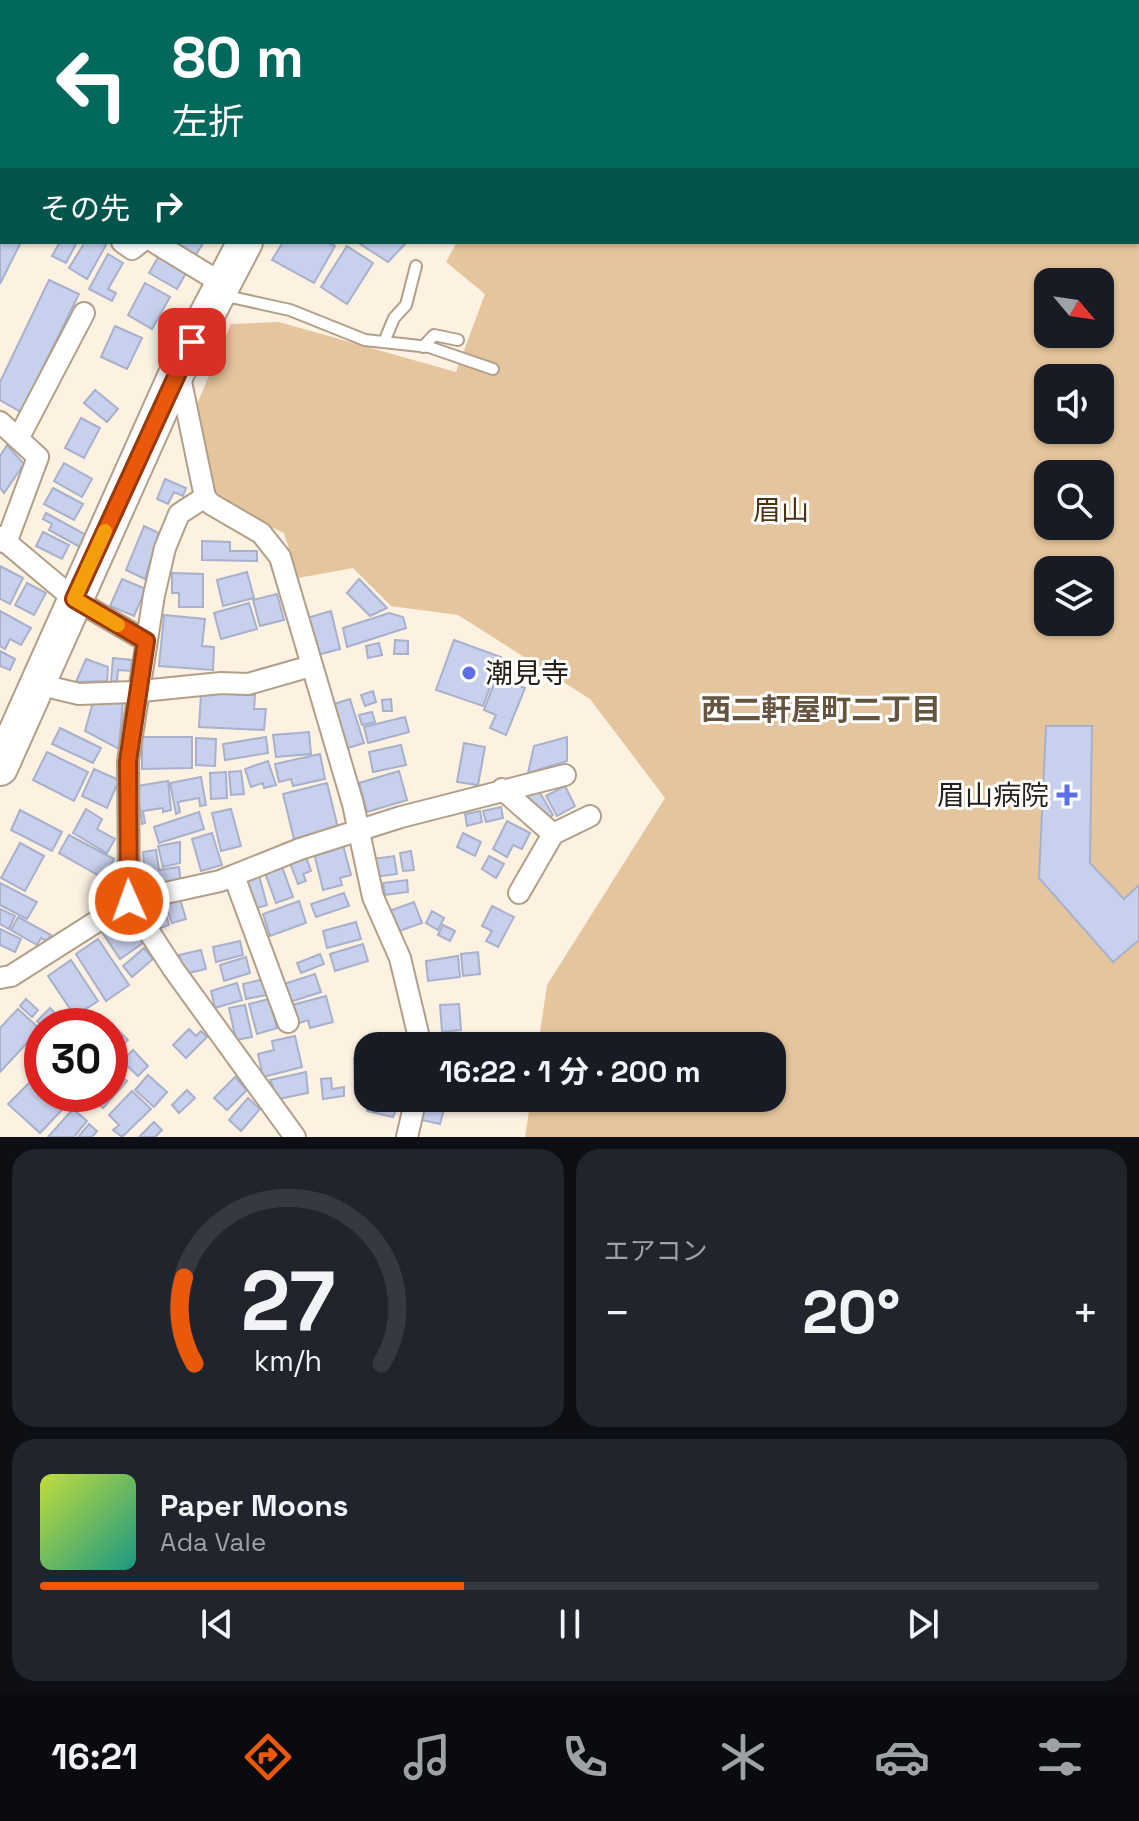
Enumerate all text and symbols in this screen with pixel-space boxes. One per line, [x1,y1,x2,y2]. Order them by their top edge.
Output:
text: 80 m [172,22,304,93]
icon: left [40,32,144,136]
text: 左折 [172,99,244,145]
icon: right [146,184,190,228]
text: その先 [40,189,130,228]
north arrow [1034,268,1114,348]
map controls [1034,268,1114,636]
pin [158,308,226,376]
icon: arrive [170,320,214,364]
button: sound [1034,364,1114,444]
button: search [1034,460,1114,540]
park label: 眉山 [753,492,809,528]
button: layers [1034,556,1114,636]
place label: 潮見寺 [485,655,569,691]
marker: 潮見寺 [460,664,478,682]
district label: 西二軒屋町二丁目 [701,690,941,729]
place label: 眉山病院 [937,777,1049,813]
marker: 眉山病院 [1056,784,1078,806]
position arrow [87,859,171,943]
speed limit sign: 30 [24,1008,128,1112]
text: 16:22 · 1 分 · 200 m [439,1052,701,1091]
text: エアコン [604,1234,708,1268]
text: 27 [240,1248,335,1354]
text: 20° [802,1274,900,1351]
text: − [604,1285,631,1341]
text: + [1072,1285,1099,1341]
text: km/h [254,1343,322,1379]
text: Paper Moons [160,1486,349,1525]
text: Ada Vale [160,1525,266,1559]
icon: previous [195,1602,239,1646]
icon: pause [548,1602,592,1646]
icon: next [901,1602,945,1646]
icon: directions [240,1729,296,1785]
icon: music [399,1729,455,1785]
icon: phone [557,1729,613,1785]
icon: climate [715,1729,771,1785]
icon: car [874,1729,930,1785]
icon: filters [1032,1729,1088,1785]
text: 16:21 [51,1734,138,1780]

